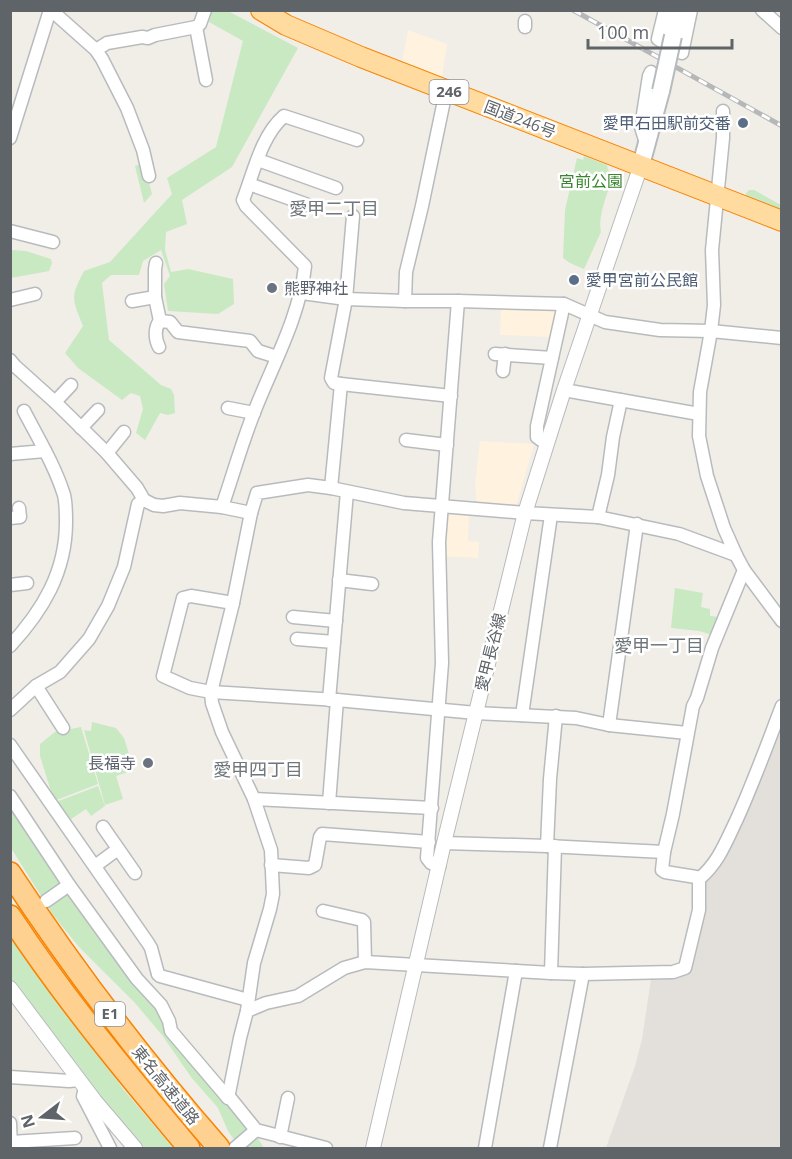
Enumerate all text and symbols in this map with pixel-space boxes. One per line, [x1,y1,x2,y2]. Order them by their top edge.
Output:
scale bar [588,12,732,50]
text: 100 m [597,20,649,44]
road number: 246 [430,80,468,104]
street label: 国道246号 [481,95,559,143]
place label: 愛甲石田駅前交番 [603,112,731,134]
marker: 愛甲石田駅前交番 [736,116,750,130]
park label: 宮前公園 [559,170,623,192]
district label: 愛甲二丁目 [289,196,379,220]
place label: 愛甲宮前公民館 [586,269,698,291]
marker: 愛甲宮前公民館 [567,273,581,287]
place label: 熊野神社 [284,277,348,299]
marker: 熊野神社 [265,281,279,295]
street label: 愛甲長谷線 [470,611,510,693]
district label: 愛甲一丁目 [614,633,704,657]
place label: 長福寺 [88,752,136,774]
marker: 長福寺 [141,756,155,770]
district label: 愛甲四丁目 [213,757,303,781]
road number: E1 [95,1002,125,1026]
street label: 東名高速道路 [127,1041,205,1129]
north arrow [12,1087,72,1147]
text: N [15,1112,40,1131]

